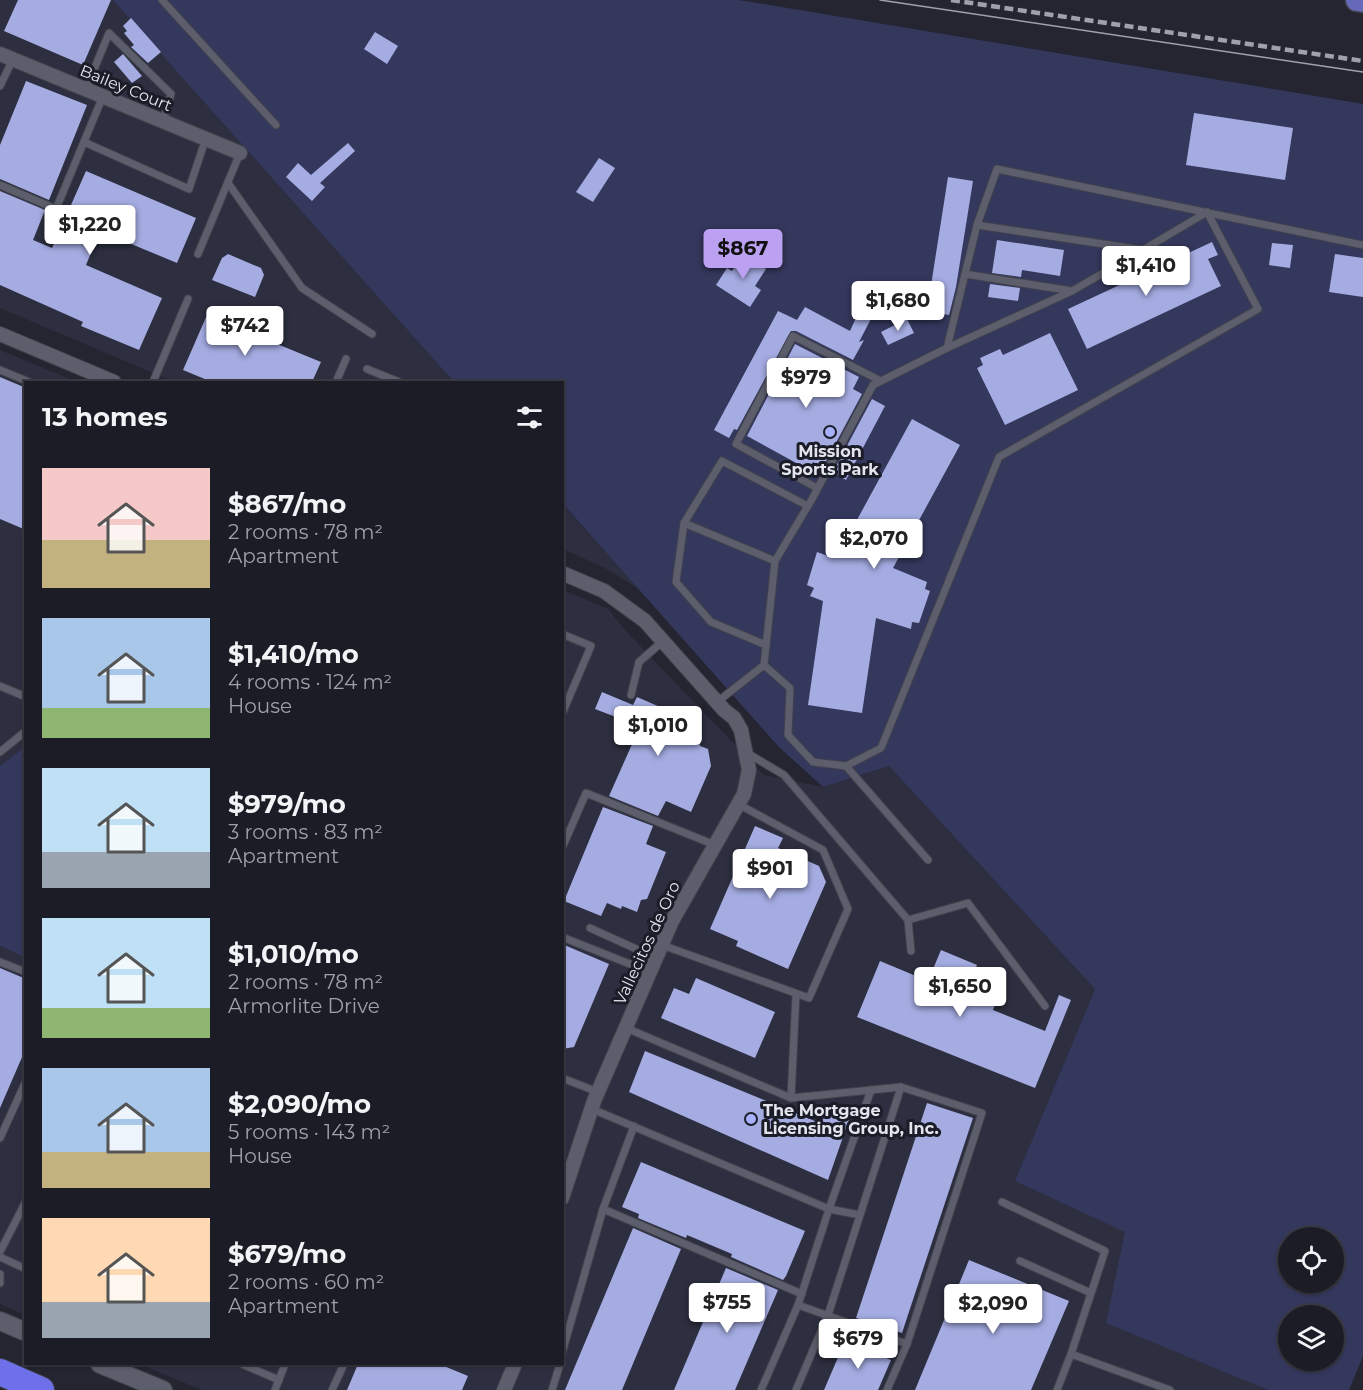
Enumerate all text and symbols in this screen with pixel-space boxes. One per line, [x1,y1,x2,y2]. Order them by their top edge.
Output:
street label: Bailey Court [77,61,175,115]
pin: $1,220 [41,205,139,256]
text: $1,220 [58,212,122,236]
pin: $867 [707,229,779,280]
text: $867 [717,236,769,260]
pin: $1,410 [1097,246,1195,297]
text: $1,410 [1116,253,1176,277]
pin: $1,680 [849,281,947,332]
text: $1,680 [866,288,930,312]
pin: $742 [209,306,281,357]
text: $742 [220,313,270,337]
pin: $979 [770,358,842,409]
text: $979 [781,365,831,389]
text: 13 homes [42,401,168,433]
icon: filters [513,401,546,434]
marker: Mission Sports Park [823,425,837,439]
place label: Mission Sports Park [781,442,879,479]
text: $867/mo [228,488,346,520]
icon: home [90,492,162,564]
pin: $2,070 [825,519,923,570]
text: 2 rooms · 78 m² [228,520,383,544]
text: $2,070 [840,526,908,550]
text: Apartment [228,544,339,568]
text: $1,410/mo [228,638,359,670]
icon: home [90,642,162,714]
text: 4 rooms · 124 m² [228,670,392,694]
text: House [228,694,292,718]
pin: $1,010 [609,706,707,757]
text: $1,010 [628,713,688,737]
text: $979/mo [228,788,346,820]
icon: home [90,792,162,864]
text: 3 rooms · 83 m² [228,820,383,844]
text: Apartment [228,844,339,868]
pin: $901 [734,849,806,900]
text: $901 [747,856,793,880]
street label: Vallecitos de Oro [610,878,684,1008]
text: $1,010/mo [228,938,359,970]
icon: home [90,942,162,1014]
pin: $1,650 [911,967,1009,1018]
text: 2 rooms · 78 m² [228,970,383,994]
text: $1,650 [928,974,992,998]
text: Armorlite Drive [228,994,380,1018]
text: $2,090/mo [228,1088,371,1120]
icon: home [90,1092,162,1164]
place label: The Mortgage Licensing Group, Inc. [763,1101,939,1138]
marker: The Mortgage Licensing Group, Inc. [744,1112,758,1126]
text: 5 rooms · 143 m² [228,1120,390,1144]
text: House [228,1144,292,1168]
map controls [1278,1227,1344,1371]
button: locate [1278,1227,1344,1293]
text: $679/mo [228,1238,346,1270]
icon: home [90,1242,162,1314]
text: 2 rooms · 60 m² [228,1270,384,1294]
pin: $755 [691,1283,763,1334]
pin: $2,090 [944,1284,1042,1335]
text: $755 [703,1290,751,1314]
text: $2,090 [958,1291,1028,1315]
text: Apartment [228,1294,339,1318]
button: layers [1278,1305,1344,1371]
pin: $679 [822,1319,894,1370]
text: $679 [833,1326,883,1350]

